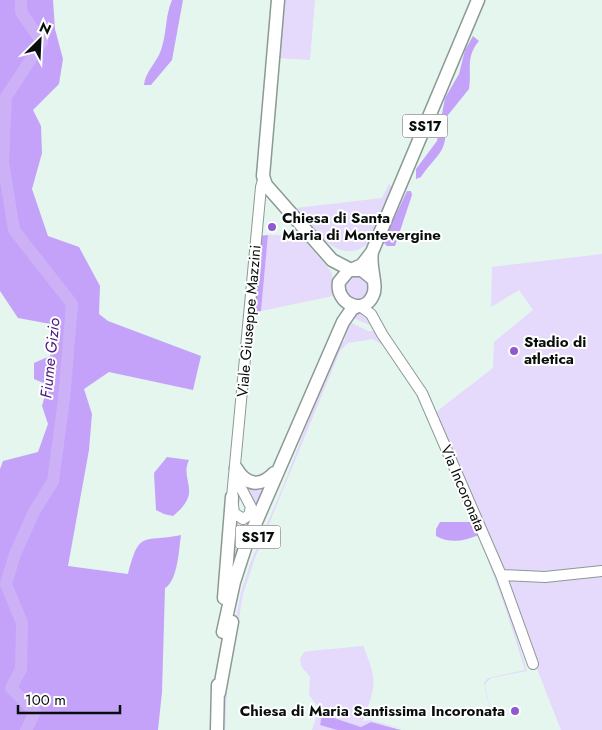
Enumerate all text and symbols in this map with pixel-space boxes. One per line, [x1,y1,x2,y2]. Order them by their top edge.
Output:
north arrow [15,15,65,65]
text: N [36,17,54,40]
road number: SS17 [402,114,448,138]
place label: Chiesa di Santa Maria di Montevergine [282,207,441,246]
marker: Chiesa di Santa Maria di Montevergine [266,221,278,233]
street label: Viale Giuseppe Mazzini [231,244,267,398]
water label: Fiume Gizio [34,316,66,399]
place label: Stadio di atletica [524,331,586,370]
marker: Stadio di atletica [508,345,520,357]
street label: Via Incoronata [435,442,491,534]
road number: SS17 [236,526,280,548]
scale bar [18,682,120,714]
text: 100 m [25,689,66,711]
place label: Chiesa di Maria Santissima Incoronata [240,700,505,722]
marker: Chiesa di Maria Santissima Incoronata [509,705,521,717]

